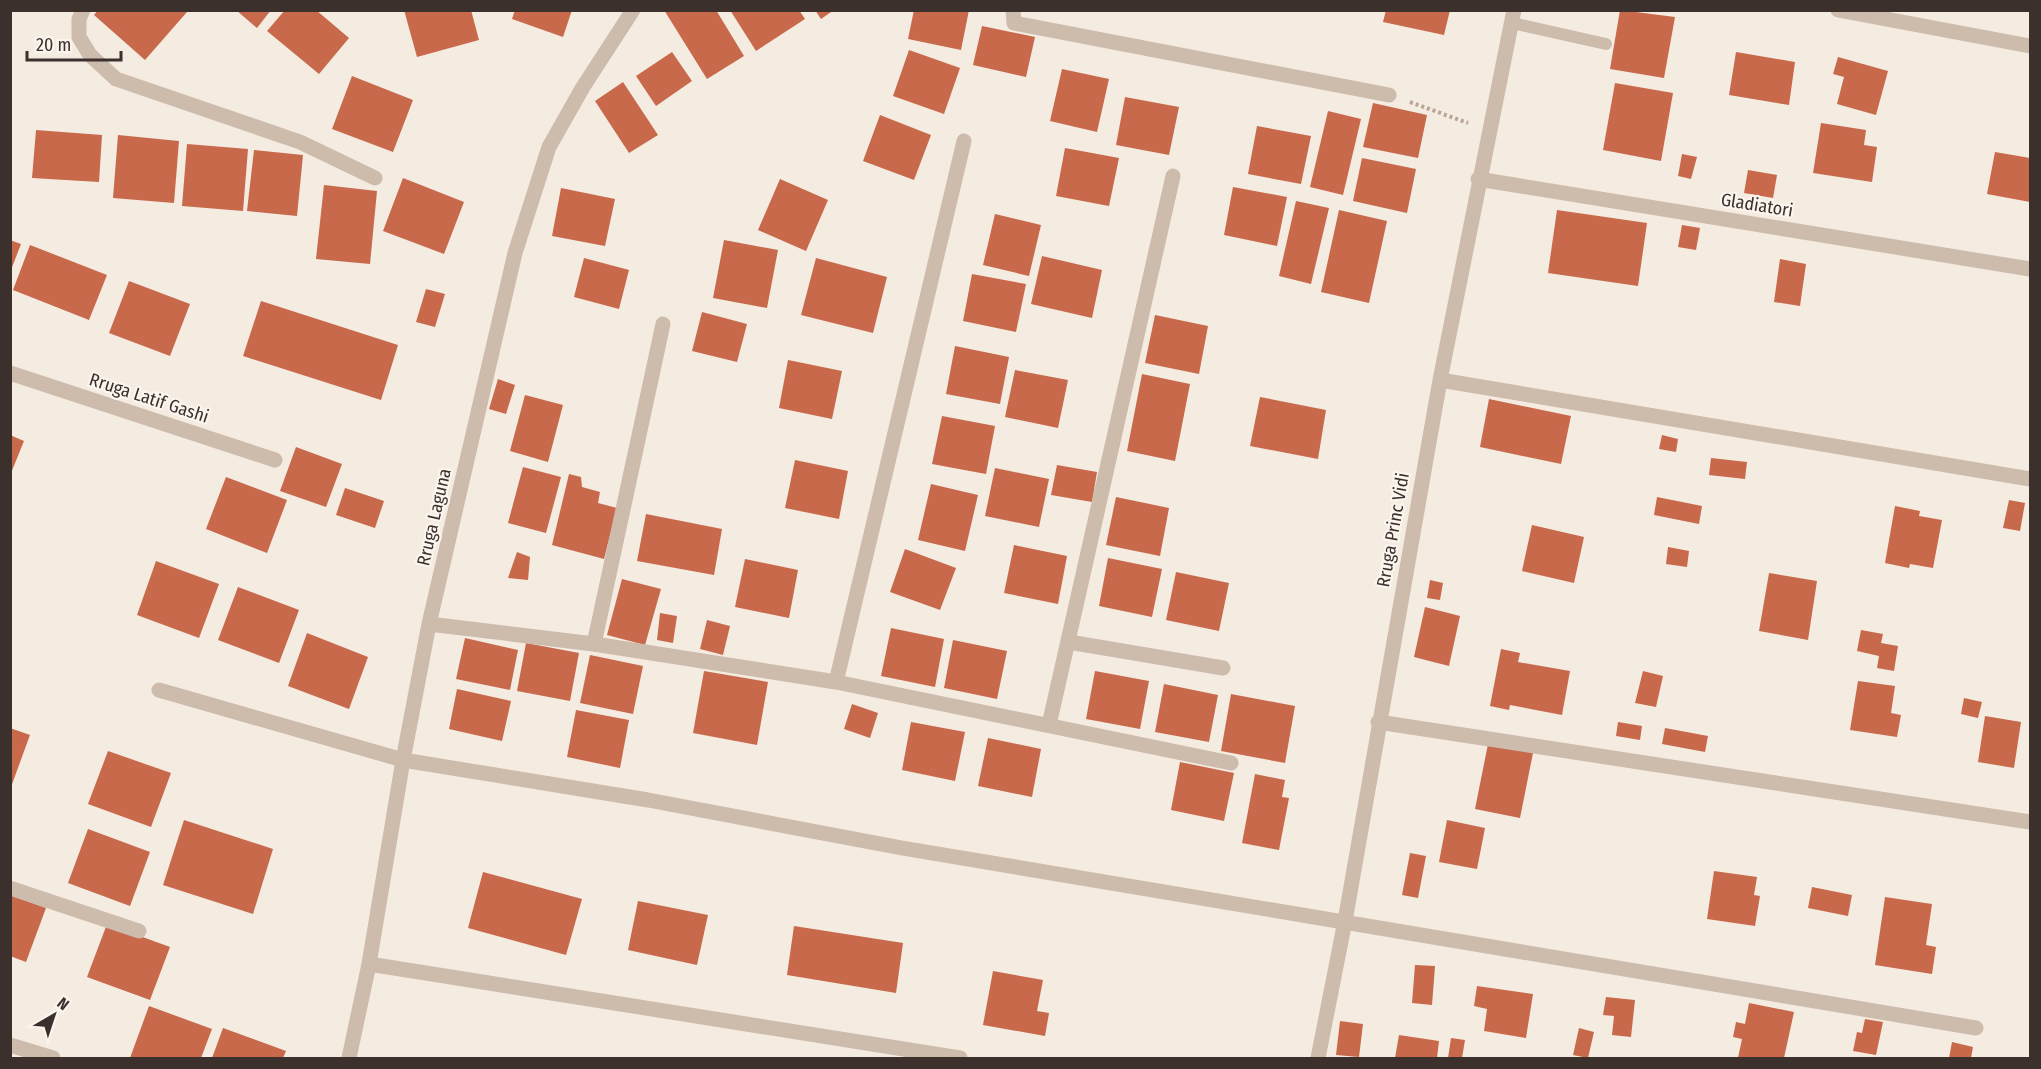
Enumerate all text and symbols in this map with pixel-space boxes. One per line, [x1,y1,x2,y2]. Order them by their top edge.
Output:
scale bar [27,24,122,62]
text: 20 m [36,34,71,56]
street label: Gladiatori [1719,188,1795,222]
street label: Rruga Latif Gashi [87,368,211,428]
street label: Rruga Laguna [412,466,456,568]
street label: Rruga Princ Vidi [1372,471,1414,589]
north arrow [24,985,84,1045]
text: N [53,993,73,1014]

